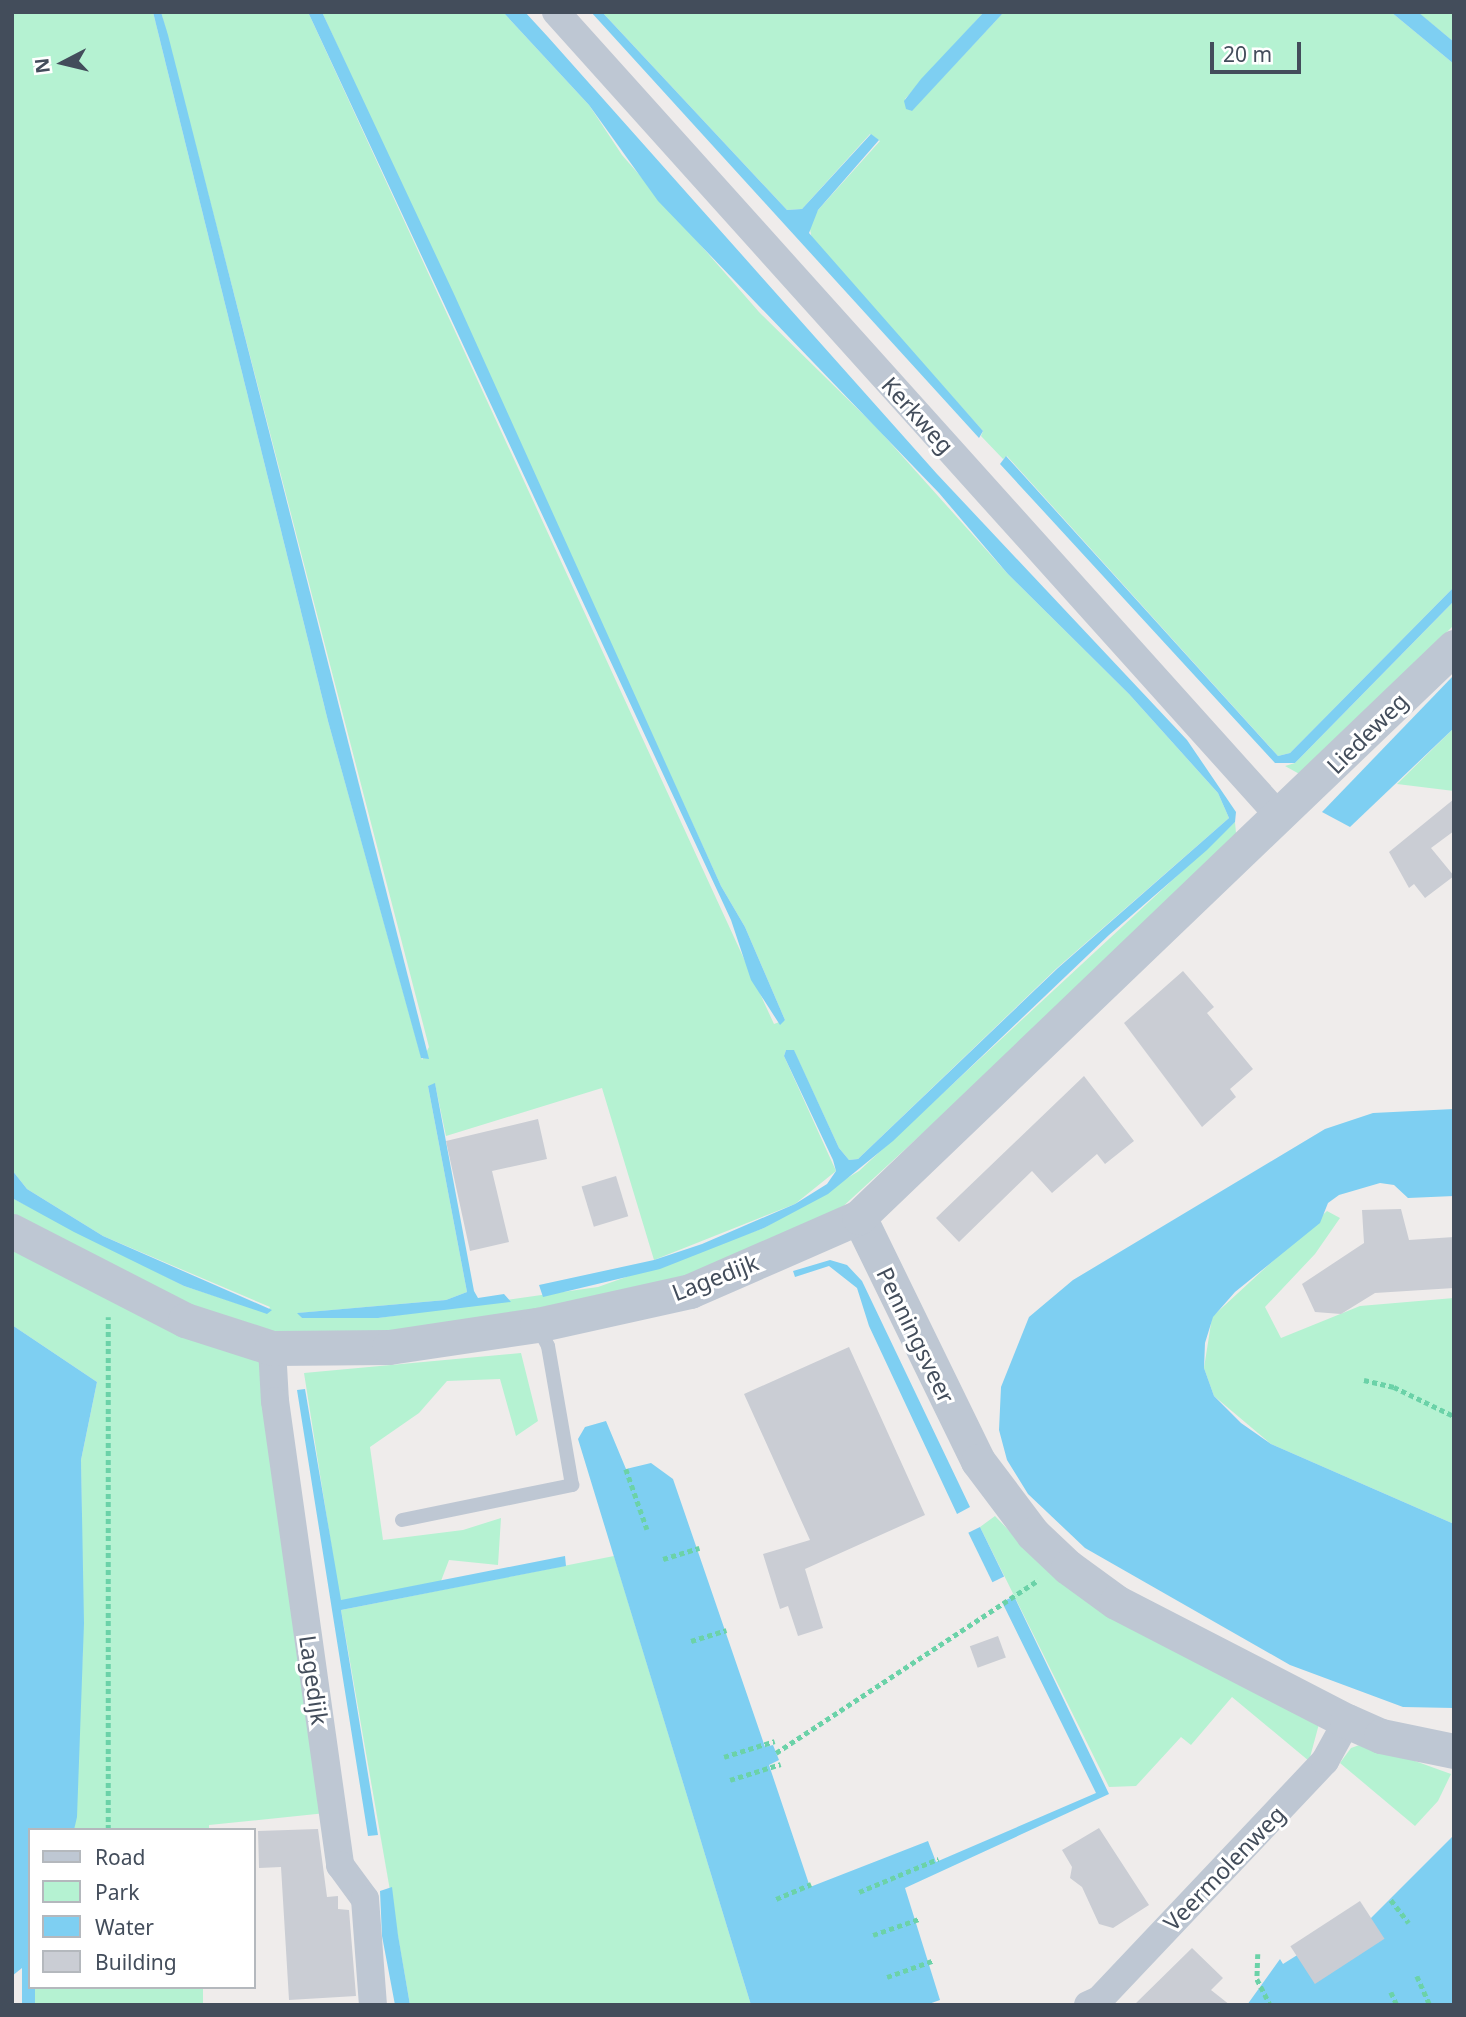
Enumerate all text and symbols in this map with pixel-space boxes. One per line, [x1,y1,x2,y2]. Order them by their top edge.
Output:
north arrow [28,28,98,98]
scale bar [1214,28,1305,72]
text: 20 m [1223,40,1272,68]
text: N [28,56,56,75]
street label: Kerkweg [876,371,960,459]
street label: Liedeweg [1321,687,1413,779]
street label: Lagedijk [668,1248,762,1306]
street label: Penningsveer [871,1263,961,1407]
street label: Lagedijk [294,1633,334,1727]
street label: Veermolenweg [1158,1800,1290,1936]
legend [28,1828,256,1989]
text: Road [95,1843,145,1871]
text: Park [95,1878,139,1906]
text: Water [95,1913,154,1941]
text: Building [95,1948,177,1976]

